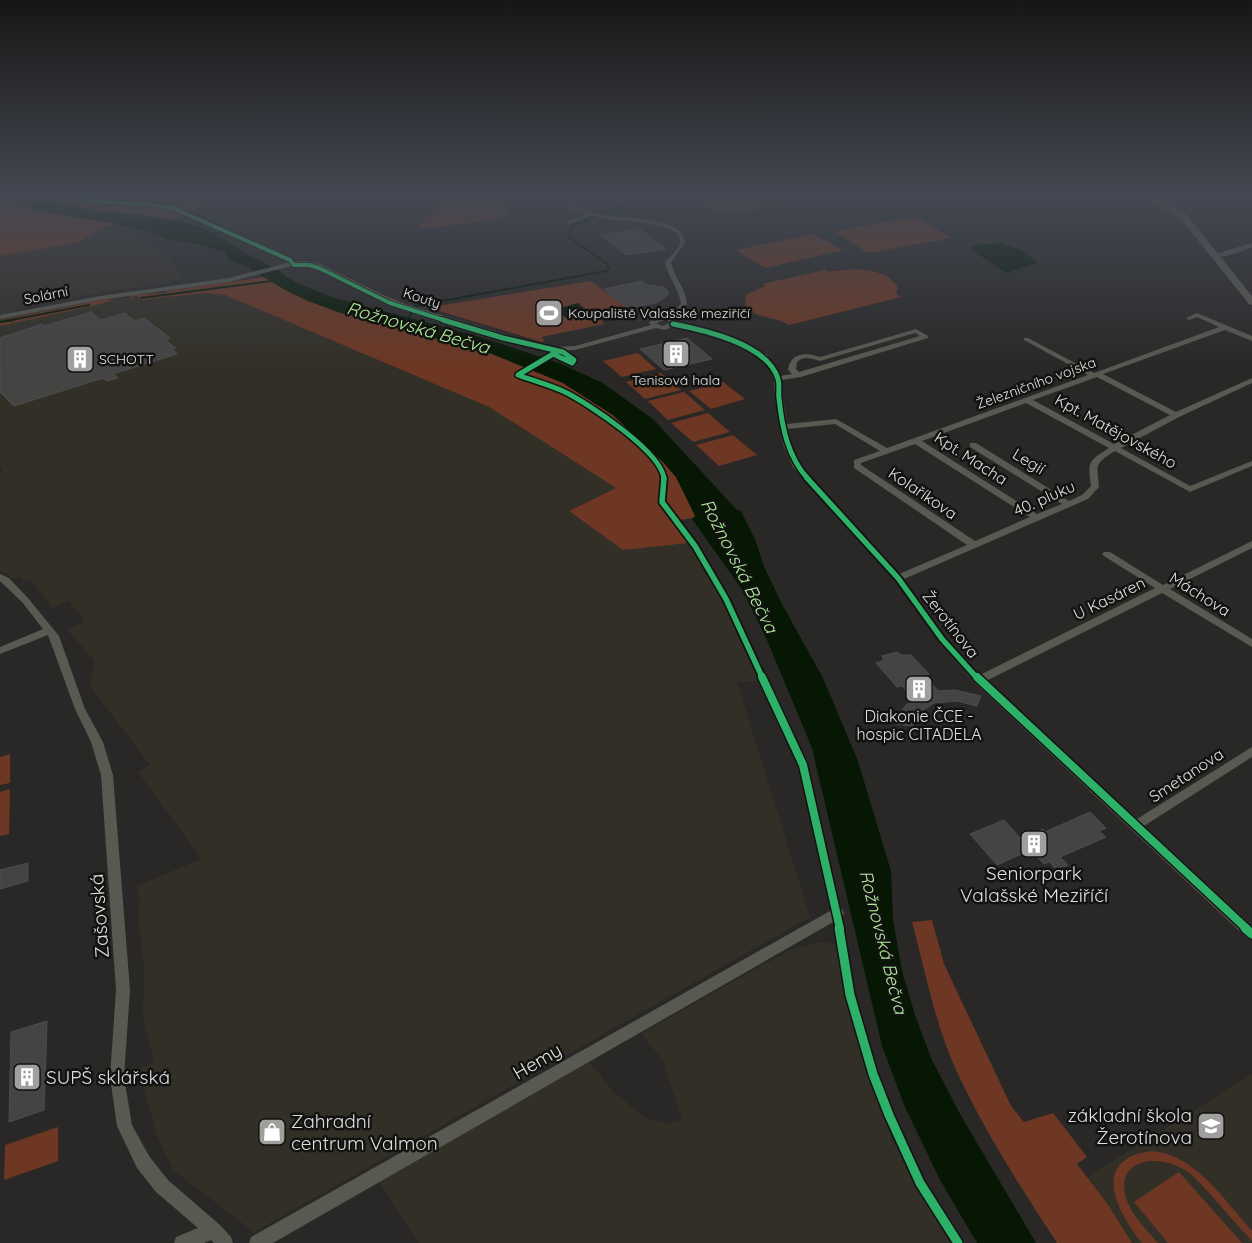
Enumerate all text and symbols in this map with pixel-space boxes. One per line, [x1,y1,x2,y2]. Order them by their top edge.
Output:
street label: Solární [22,282,70,308]
street label: Kouty [401,284,443,312]
water label: Rožnovská Bečva [344,296,493,359]
sports icon: Koupaliště Valašské meziříčí [534,298,564,328]
place label: Koupaliště Valašské meziříčí [568,304,750,322]
building icon: Tenisová hala [661,339,691,369]
building icon: SCHOTT [65,344,95,374]
place label: SCHOTT [99,350,154,368]
street label: Železničního vojska [974,353,1098,413]
place label: Tenisová hala [632,371,720,389]
street label: Kpt. Matějovského [1052,389,1180,473]
street label: Kpt. Macha [931,427,1011,489]
street label: Legií [1009,444,1049,479]
street label: Kolaříkova [885,463,961,523]
street label: 40. pluku [1010,476,1078,520]
water label: Rožnovská Bečva [696,495,784,638]
street label: Máchova [1166,567,1234,621]
street label: U Kasáren [1070,572,1148,624]
street label: Žerotínova [918,586,984,662]
building icon: Diakonie ČCE - hospic CITADELA [904,674,934,704]
place label: Diakonie ČCE - hospic CITADELA [856,706,982,744]
street label: Smetanova [1145,744,1227,806]
building icon: Seniorpark Valašské Meziříčí [1019,829,1049,859]
place label: Seniorpark Valašské Meziříčí [960,861,1109,907]
water label: Rožnovská Bečva [854,868,913,1017]
street label: Zašovská [84,873,114,959]
street label: Hemy [508,1037,566,1085]
building icon: SUPŠ sklářská [12,1062,42,1092]
place label: SUPŠ sklářská [46,1065,170,1089]
place label: základní škola Žerotínova [1068,1103,1192,1149]
place label: Zahradní centrum Valmon [291,1109,438,1155]
school or university icon: základní škola Žerotínova [1196,1111,1226,1141]
shop icon: Zahradní centrum Valmon [257,1117,287,1147]

